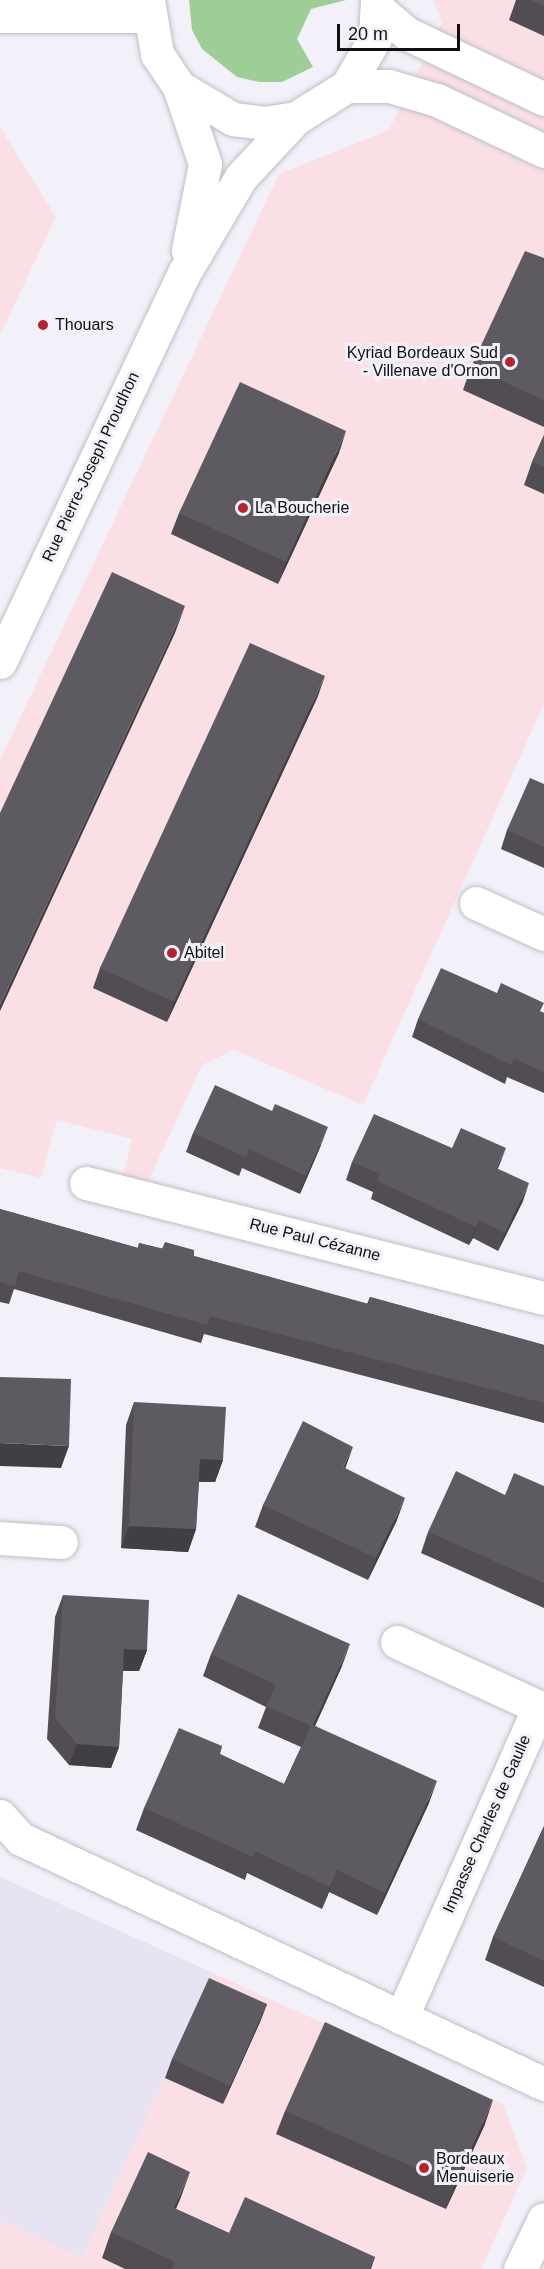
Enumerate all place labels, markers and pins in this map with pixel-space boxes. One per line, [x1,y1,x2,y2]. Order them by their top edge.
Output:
place label: Thouars [55,315,114,335]
marker: Thouars [36,318,50,332]
place label: Kyriad Bordeaux Sud - Villenave d'Ornon [347,343,498,381]
marker: Kyriad Bordeaux Sud - Villenave d'Ornon [503,355,517,369]
place label: La Boucherie [255,498,349,518]
marker: La Boucherie [236,501,250,515]
place label: Abitel [184,943,224,963]
marker: Abitel [165,946,179,960]
place label: Bordeaux Menuiserie [436,2149,514,2187]
marker: Bordeaux Menuiserie [417,2161,431,2175]

